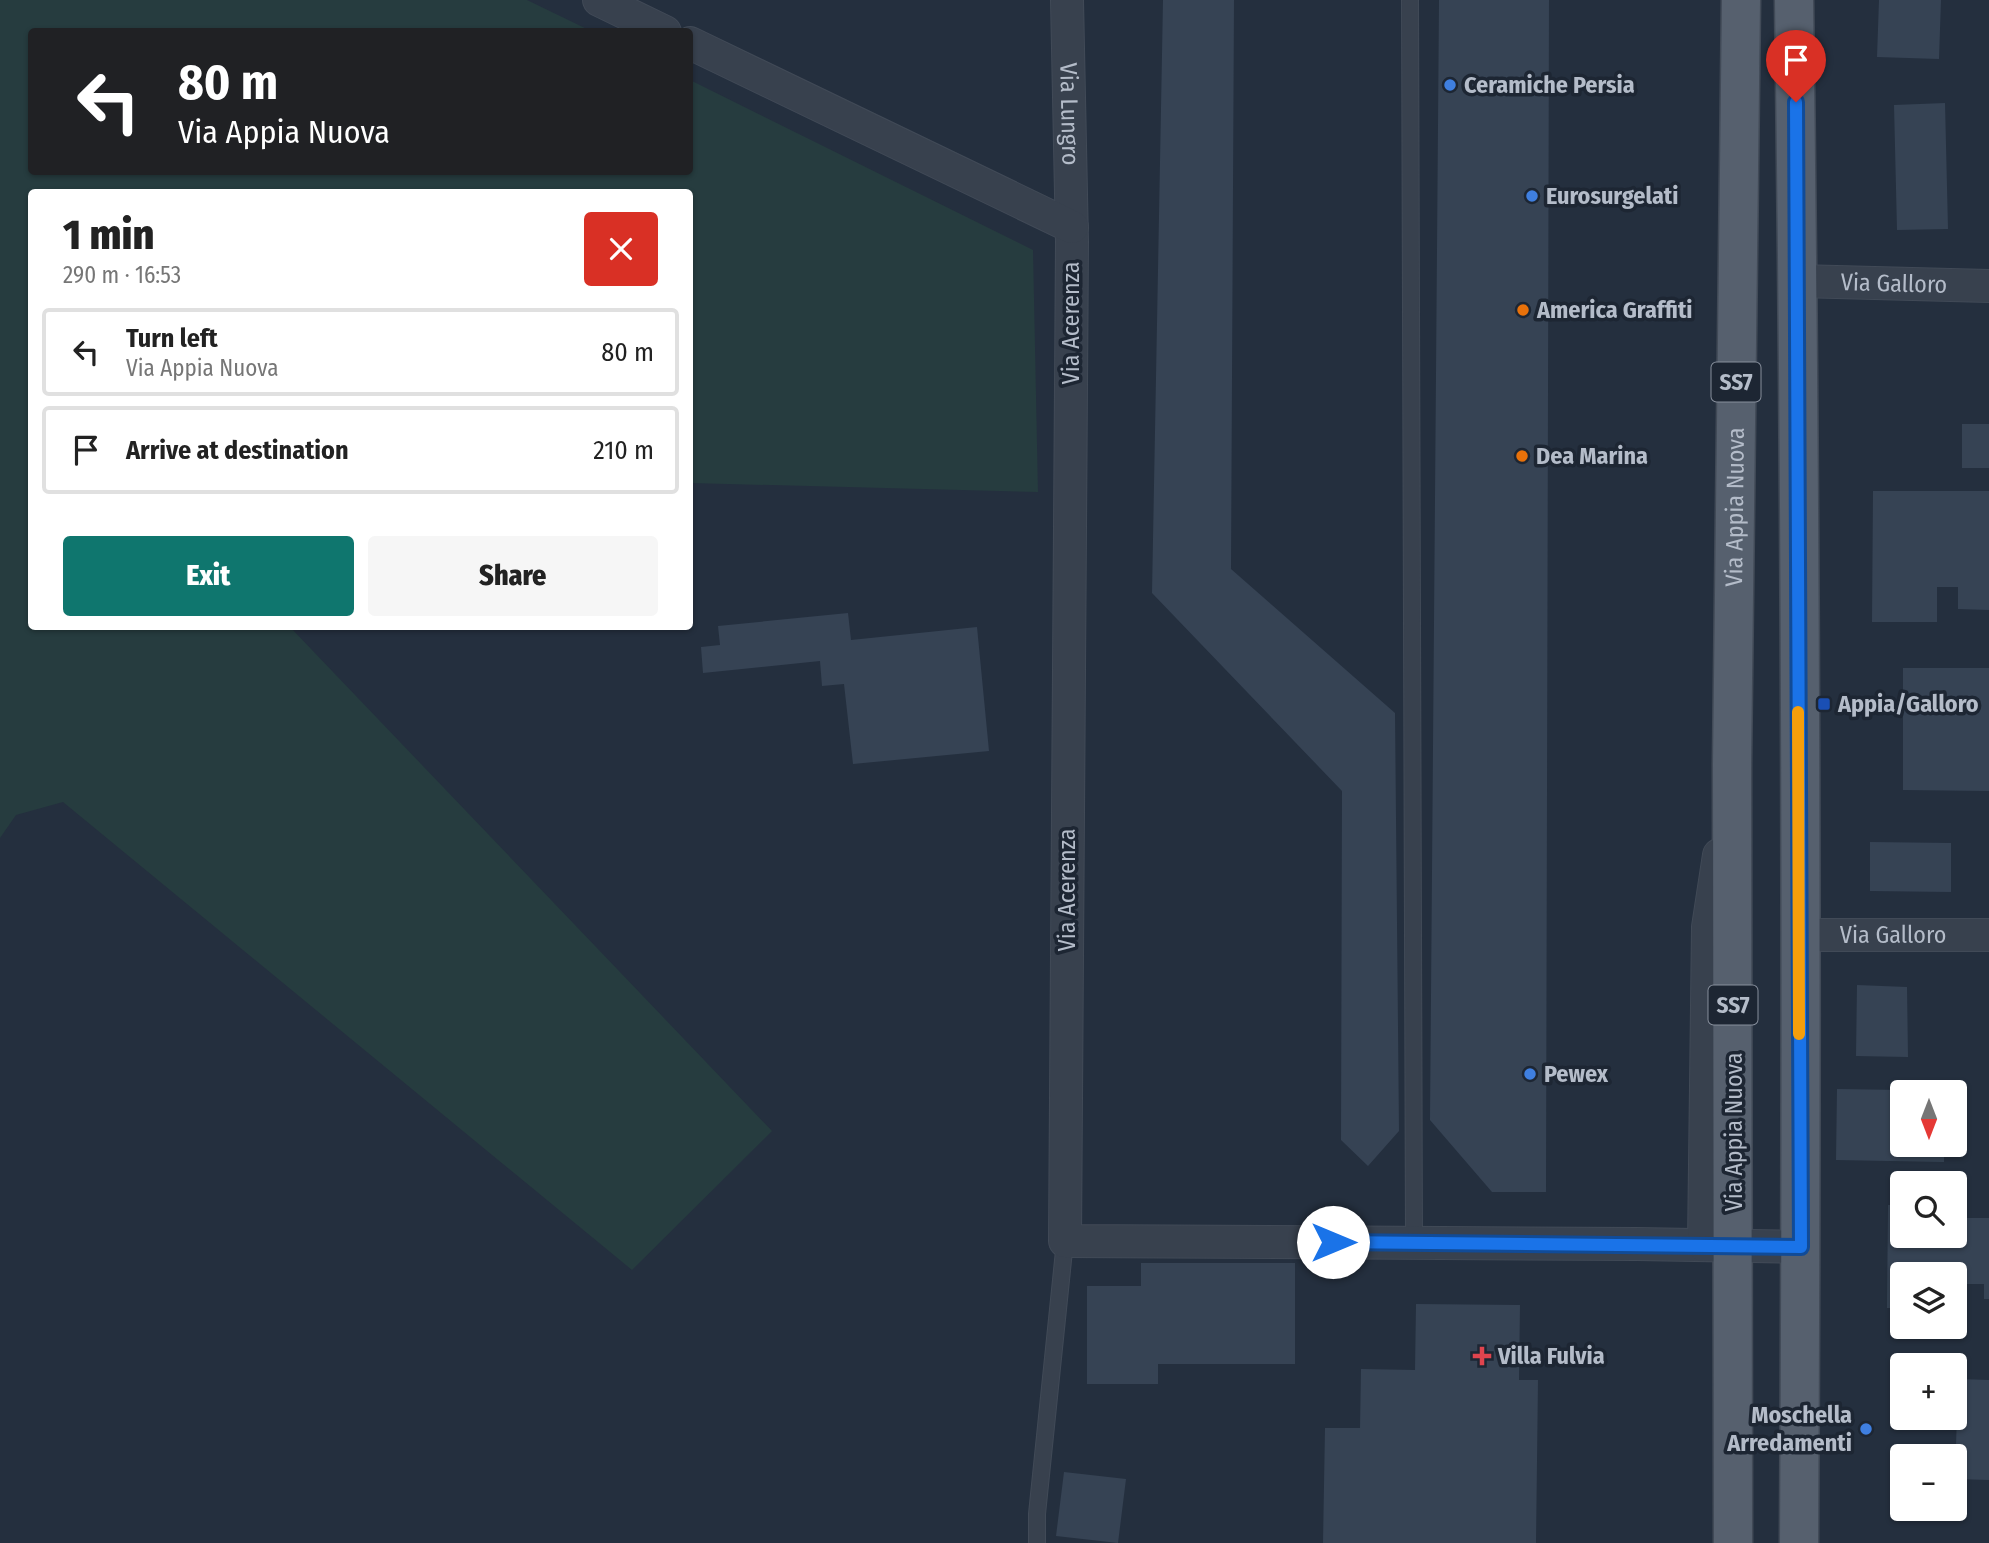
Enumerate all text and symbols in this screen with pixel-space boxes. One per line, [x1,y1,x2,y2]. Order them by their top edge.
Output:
pin [1766,30,1826,102]
icon: arrive [1777,41,1815,79]
text: 80 m [178,53,278,112]
icon: left [63,56,154,147]
street label: Via Lungro [1054,62,1084,166]
place label: Ceramiche Persia [1464,71,1635,99]
marker: Ceramiche Persia [1442,77,1458,93]
text: Via Appia Nuova [178,113,390,151]
place label: Eurosurgelati [1546,182,1679,210]
marker: Eurosurgelati [1524,188,1540,204]
text: 1 min [63,210,154,260]
button: close [584,212,658,286]
text: 290 m · 16:53 [63,261,181,289]
street label: Via Acerenza [1057,261,1085,385]
street label: Via Galloro [1840,268,1948,299]
place label: America Graffiti [1536,296,1693,324]
marker: America Graffiti [1515,302,1531,318]
text: Turn left [126,323,218,354]
icon: left [67,333,105,371]
text: 80 m [601,337,654,368]
text: Via Appia Nuova [126,354,278,382]
road number: SS7 [1712,362,1760,402]
street label: Via Appia Nuova [1720,427,1750,587]
icon: arrive [67,431,105,469]
text: Arrive at destination [126,435,349,466]
text: 210 m [593,435,654,466]
place label: Dea Marina [1536,442,1648,470]
marker: Dea Marina [1514,448,1530,464]
button: Exit [63,536,354,616]
button: Share [368,536,658,616]
place label: Appia/Galloro [1837,690,1979,718]
marker: Appia/Galloro [1816,696,1832,712]
street label: Via Acerenza [1053,828,1081,952]
street label: Via Galloro [1840,921,1946,949]
road number: SS7 [1708,986,1758,1024]
street label: Via Appia Nuova [1720,1052,1748,1212]
place label: Pewex [1544,1060,1609,1088]
marker: Pewex [1522,1066,1538,1082]
north arrow [1890,1080,1967,1157]
map controls [1890,1080,1967,1521]
button: search [1890,1171,1967,1248]
position arrow [1296,1205,1370,1279]
button: layers [1890,1262,1967,1339]
place label: Villa Fulvia [1497,1342,1605,1370]
marker: Villa Fulvia [1472,1346,1492,1366]
button: + [1890,1353,1967,1430]
place label: Moschella Arredamenti [1726,1401,1852,1457]
marker: Moschella Arredamenti [1858,1421,1874,1437]
button: − [1890,1444,1967,1521]

